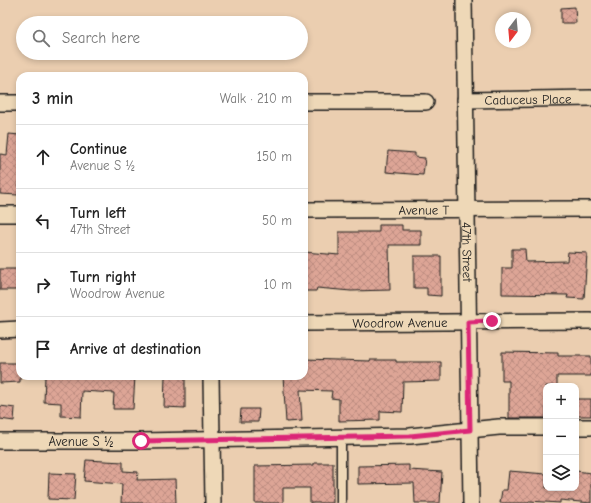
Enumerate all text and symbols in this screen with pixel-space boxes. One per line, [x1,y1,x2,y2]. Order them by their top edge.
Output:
north arrow [495,12,531,48]
search box [16,16,308,60]
icon: search [30,27,52,49]
text: Search here [62,29,140,47]
text: 3 min [32,89,73,108]
text: Walk · 210 m [220,91,292,106]
street label: Caduceus Place [484,91,572,108]
text: Continue [70,140,127,158]
icon: ahead [32,146,54,168]
text: 150 m [257,149,292,164]
text: Avenue S ½ [70,158,135,173]
street label: Avenue T [399,202,450,218]
text: Turn left [70,204,126,222]
icon: left [32,210,54,232]
text: 50 m [262,213,292,228]
text: 47th Street [70,222,130,237]
street label: 47th Street [459,222,475,283]
text: Turn right [70,268,136,286]
icon: right [32,274,54,296]
text: 10 m [264,277,292,292]
text: Woodrow Avenue [70,286,165,301]
route end [483,312,501,330]
street label: Woodrow Avenue [352,315,448,331]
icon: arrive [32,338,54,360]
text: Arrive at destination [70,340,201,358]
map controls [543,383,579,491]
button: + [543,383,579,419]
button: − [543,419,579,455]
route start [132,432,150,450]
street label: Avenue S ½ [48,434,114,449]
button: layers [543,455,579,491]

